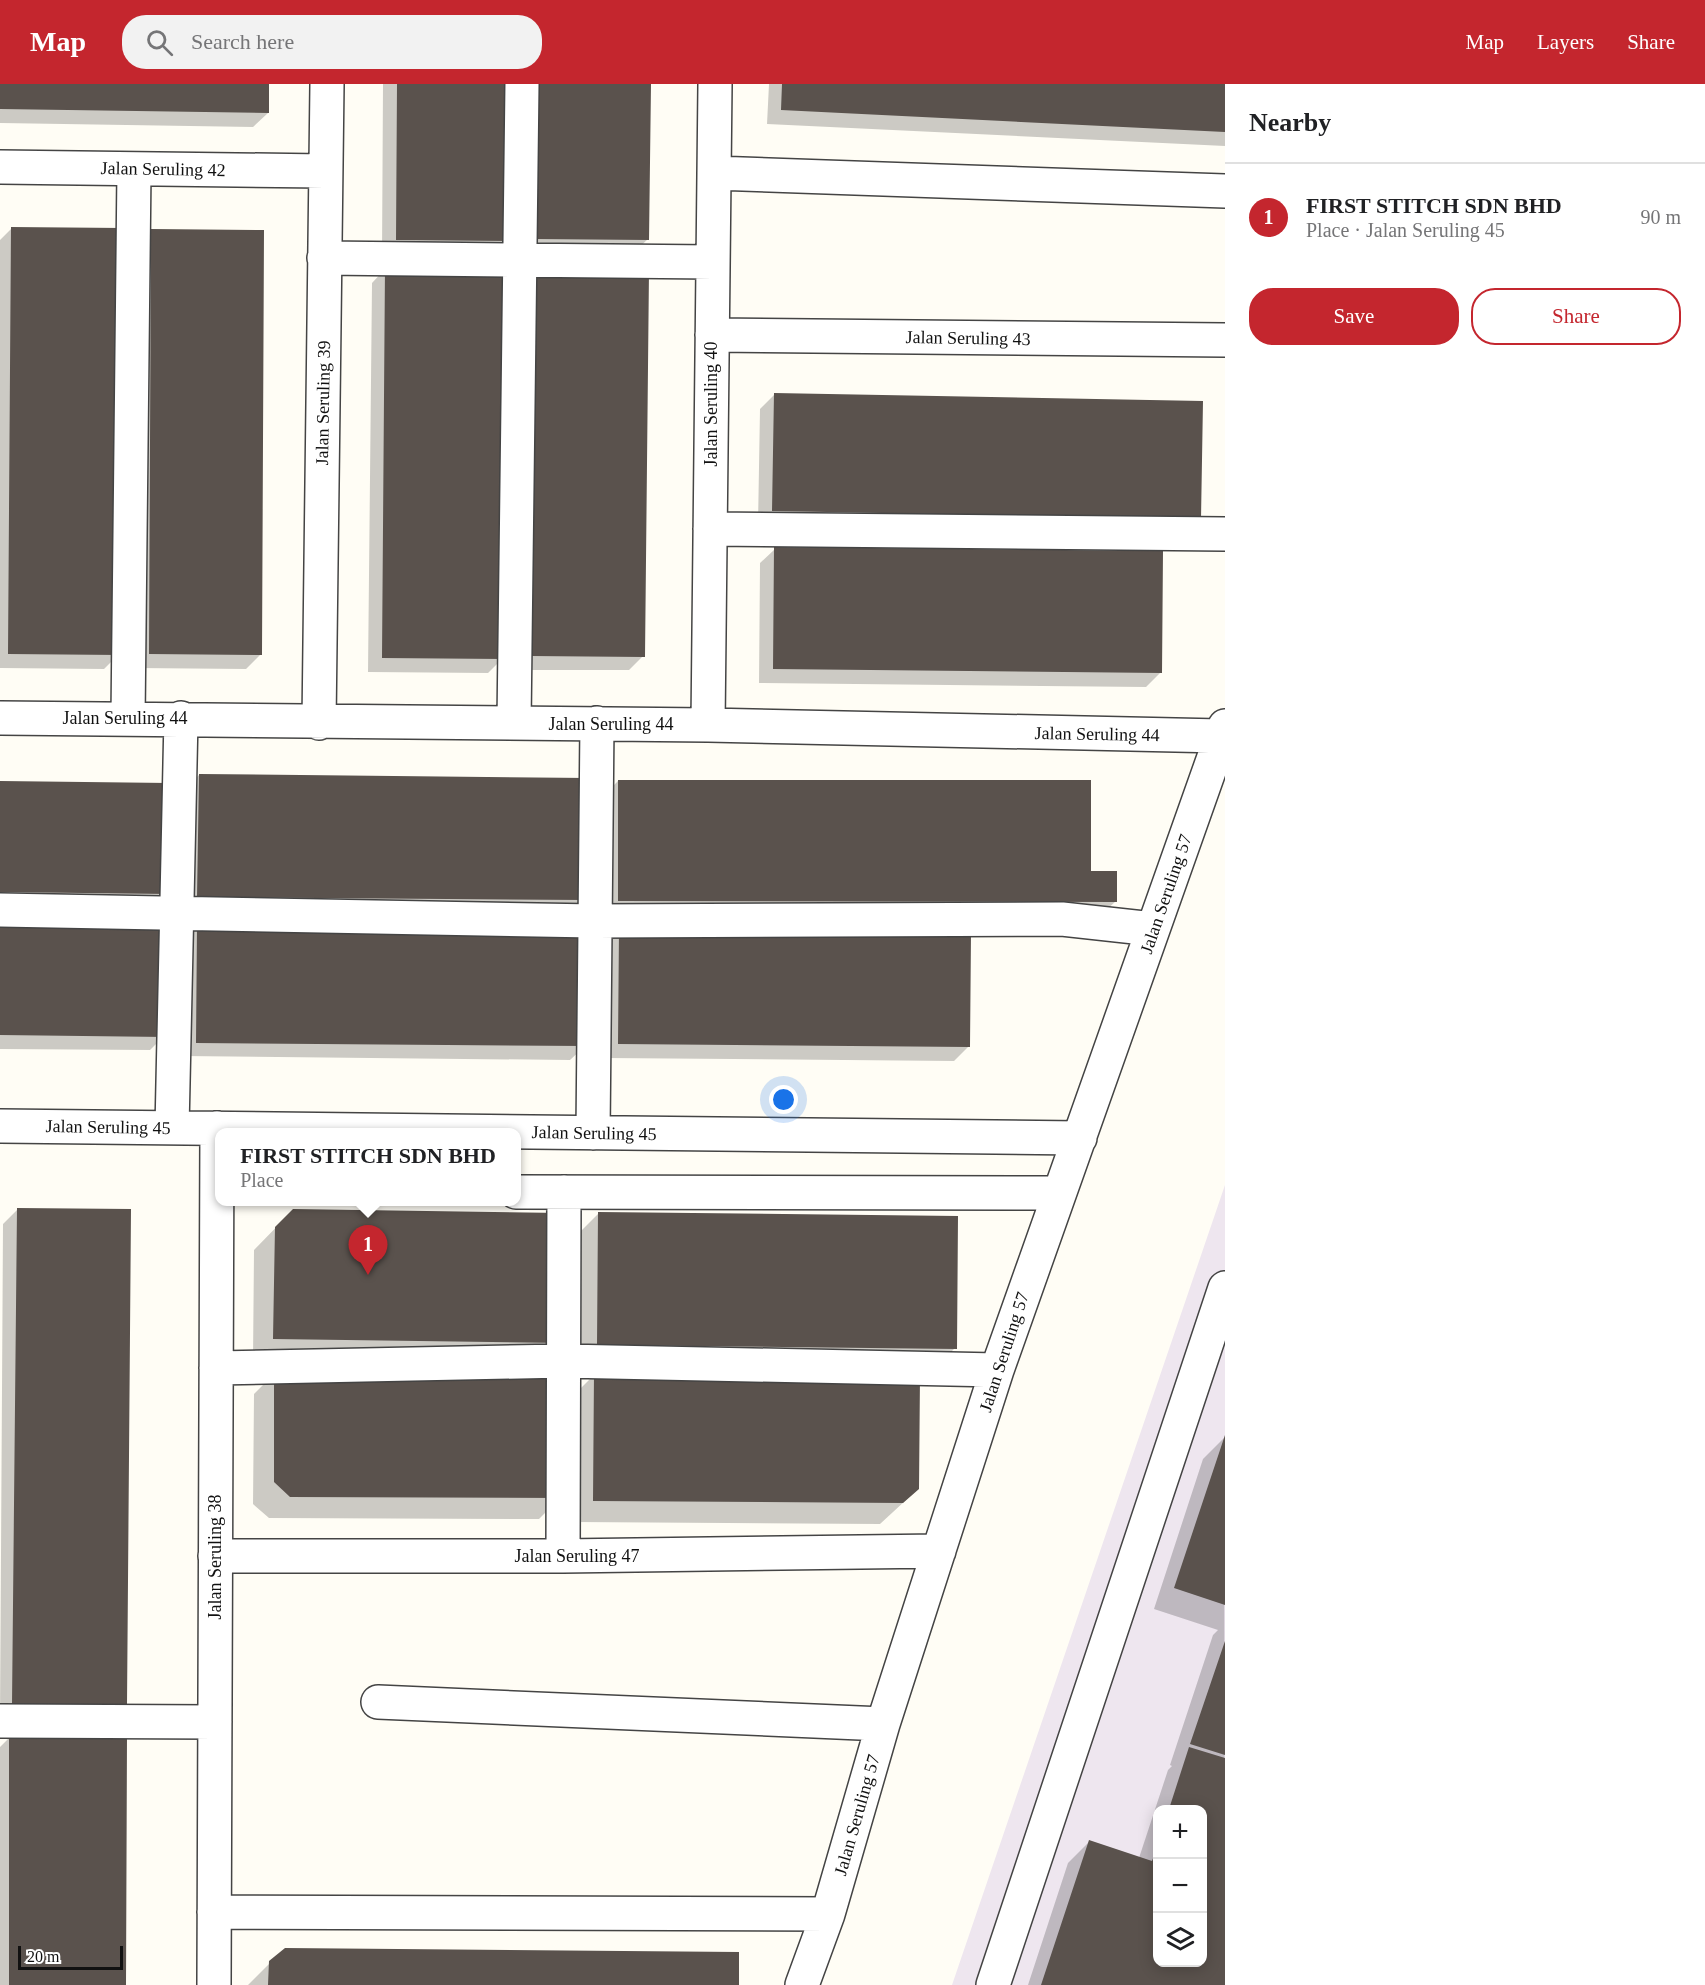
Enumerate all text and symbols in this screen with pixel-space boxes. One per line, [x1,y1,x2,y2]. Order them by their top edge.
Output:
search box [122,15,542,69]
text: Map [30,26,86,57]
icon: search [143,26,176,59]
text: Search here [191,29,294,54]
text: Map [1466,30,1504,54]
text: Layers [1537,30,1594,54]
text: Share [1627,30,1675,54]
text: Nearby [1249,108,1331,137]
street label: Jalan Seruling 42 [100,158,226,180]
text: FIRST STITCH SDN BHD [1306,193,1562,218]
text: 1 [1264,206,1274,228]
text: 90 m [1640,206,1681,228]
text: Place · Jalan Seruling 45 [1306,219,1505,241]
button: Save [1249,288,1459,345]
button: Share [1471,288,1681,345]
street label: Jalan Seruling 43 [905,327,1031,349]
street label: Jalan Seruling 39 [312,340,334,466]
street label: Jalan Seruling 40 [701,342,721,466]
street label: Jalan Seruling 44 [63,708,187,728]
street label: Jalan Seruling 44 [549,714,673,734]
street label: Jalan Seruling 44 [1034,723,1160,745]
street label: Jalan Seruling 57 [1136,832,1196,956]
your location [769,1085,798,1114]
street label: Jalan Seruling 45 [45,1116,171,1138]
street label: Jalan Seruling 45 [531,1122,657,1144]
popup [215,1128,521,1206]
text: FIRST STITCH SDN BHD [240,1143,496,1168]
text: Place [240,1169,283,1191]
pin: 1 [348,1226,388,1275]
street label: Jalan Seruling 57 [975,1289,1033,1415]
street label: Jalan Seruling 38 [205,1495,225,1619]
street label: Jalan Seruling 47 [515,1546,639,1566]
street label: Jalan Seruling 57 [830,1752,884,1878]
map controls [1153,1805,1207,1967]
button: + [1153,1805,1207,1859]
button: − [1153,1859,1207,1913]
button: layers [1153,1913,1207,1967]
scale bar [18,1943,123,1970]
text: 20 m [27,1948,59,1965]

